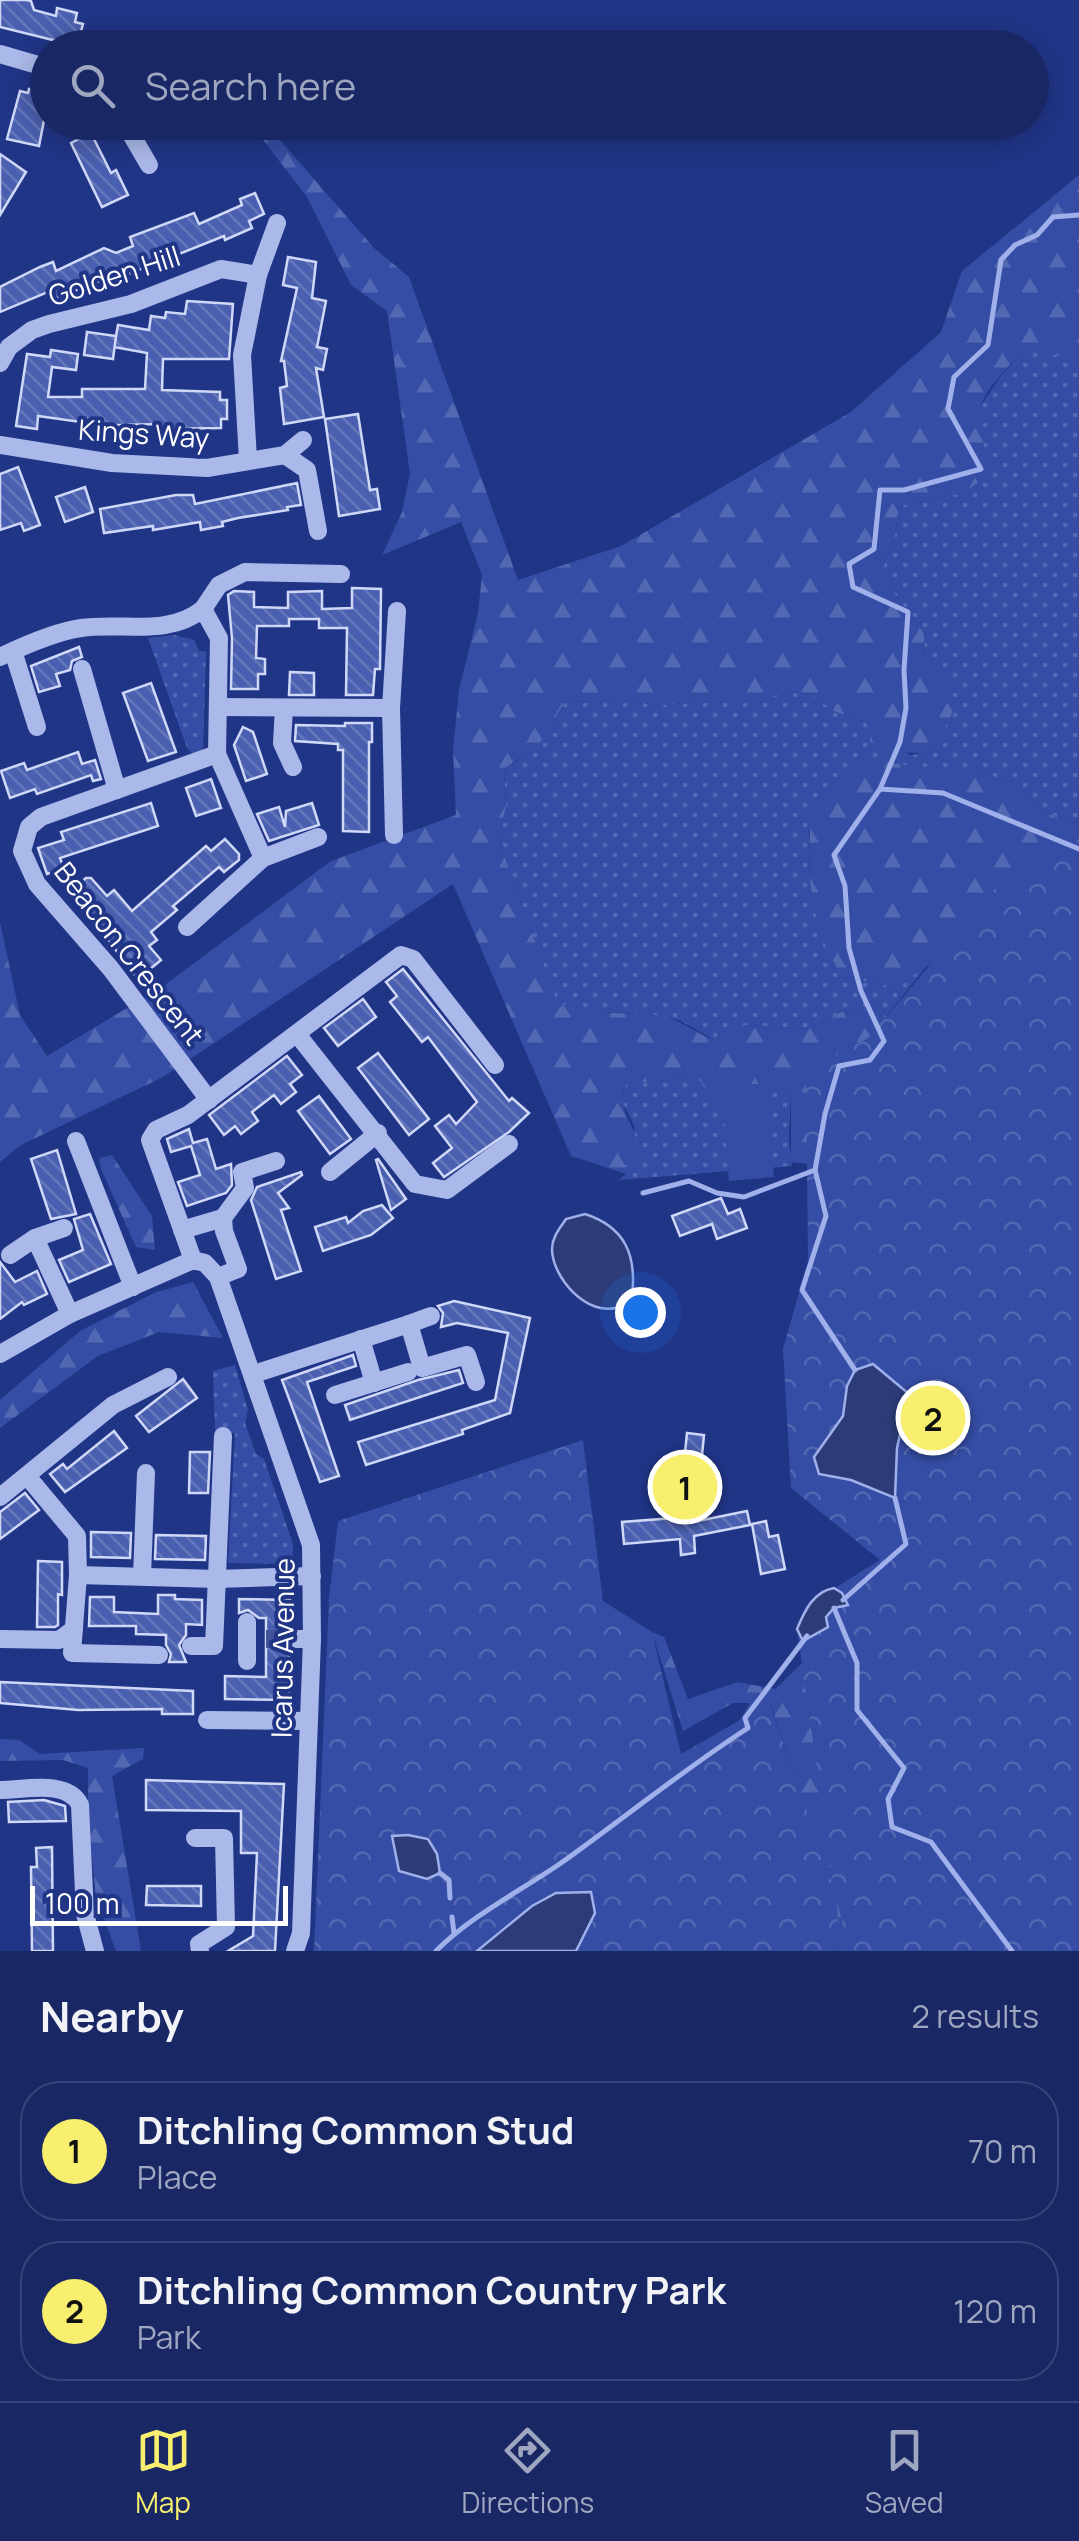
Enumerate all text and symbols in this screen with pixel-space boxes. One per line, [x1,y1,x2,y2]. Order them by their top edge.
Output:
search box [30,30,1049,140]
icon: search [65,58,120,113]
text: Search here [145,59,356,111]
street label: Golden Hill [43,236,185,314]
street label: Kings Way [77,409,211,457]
street label: Beacon Crescent [47,854,213,1052]
your location [615,1287,666,1338]
pin: 2 [900,1380,966,1456]
pin: 1 [652,1450,718,1524]
street label: Icarus Avenue [261,1557,303,1739]
scale bar [30,1881,288,1926]
text: 100 m [45,1884,119,1922]
text: Nearby [40,1987,184,2045]
text: 2 results [912,1994,1039,2038]
text: Ditchling Common Stud [137,2103,574,2155]
text: 1 [67,2129,82,2173]
text: 70 m [968,2129,1037,2173]
text: Place [137,2155,218,2199]
text: Ditchling Common Country Park [137,2263,726,2315]
text: 2 [65,2289,84,2333]
text: 120 m [953,2289,1037,2333]
text: Park [137,2315,201,2359]
tab: Map [135,2423,191,2521]
tab: Directions [462,2423,594,2521]
tab: Saved [865,2423,944,2521]

